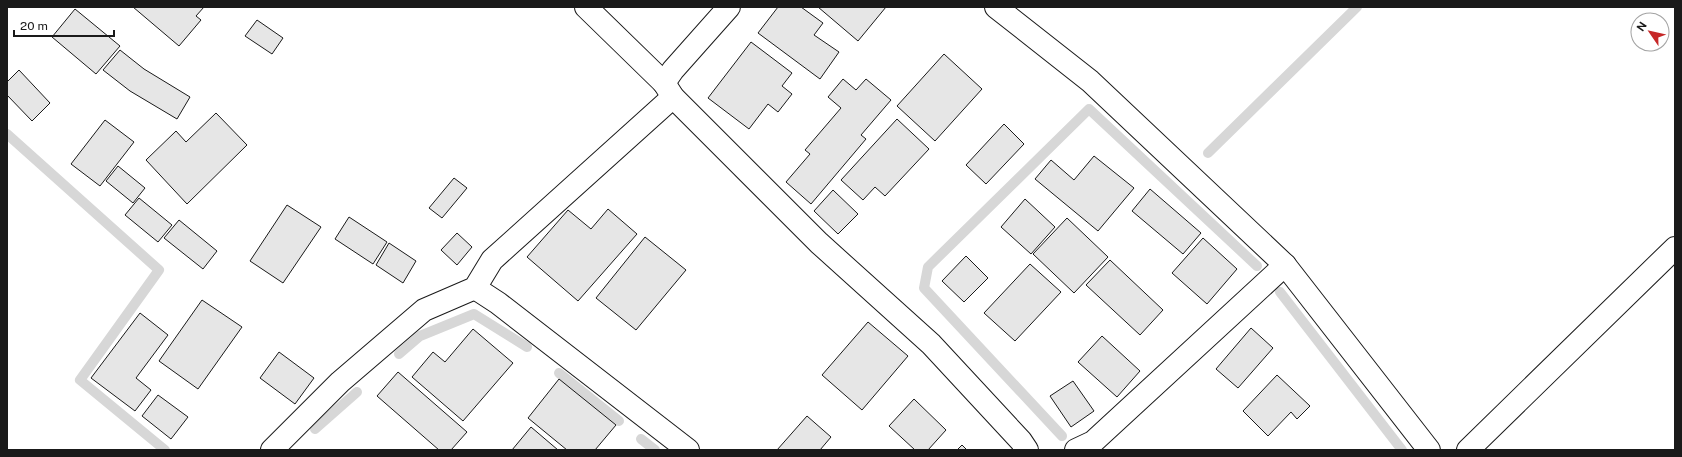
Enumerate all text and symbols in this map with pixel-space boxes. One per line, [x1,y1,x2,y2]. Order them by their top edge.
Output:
scale bar [14,12,114,38]
north arrow [1630,12,1670,52]
text: 20 m [20,19,48,33]
text: N [1634,19,1649,33]

